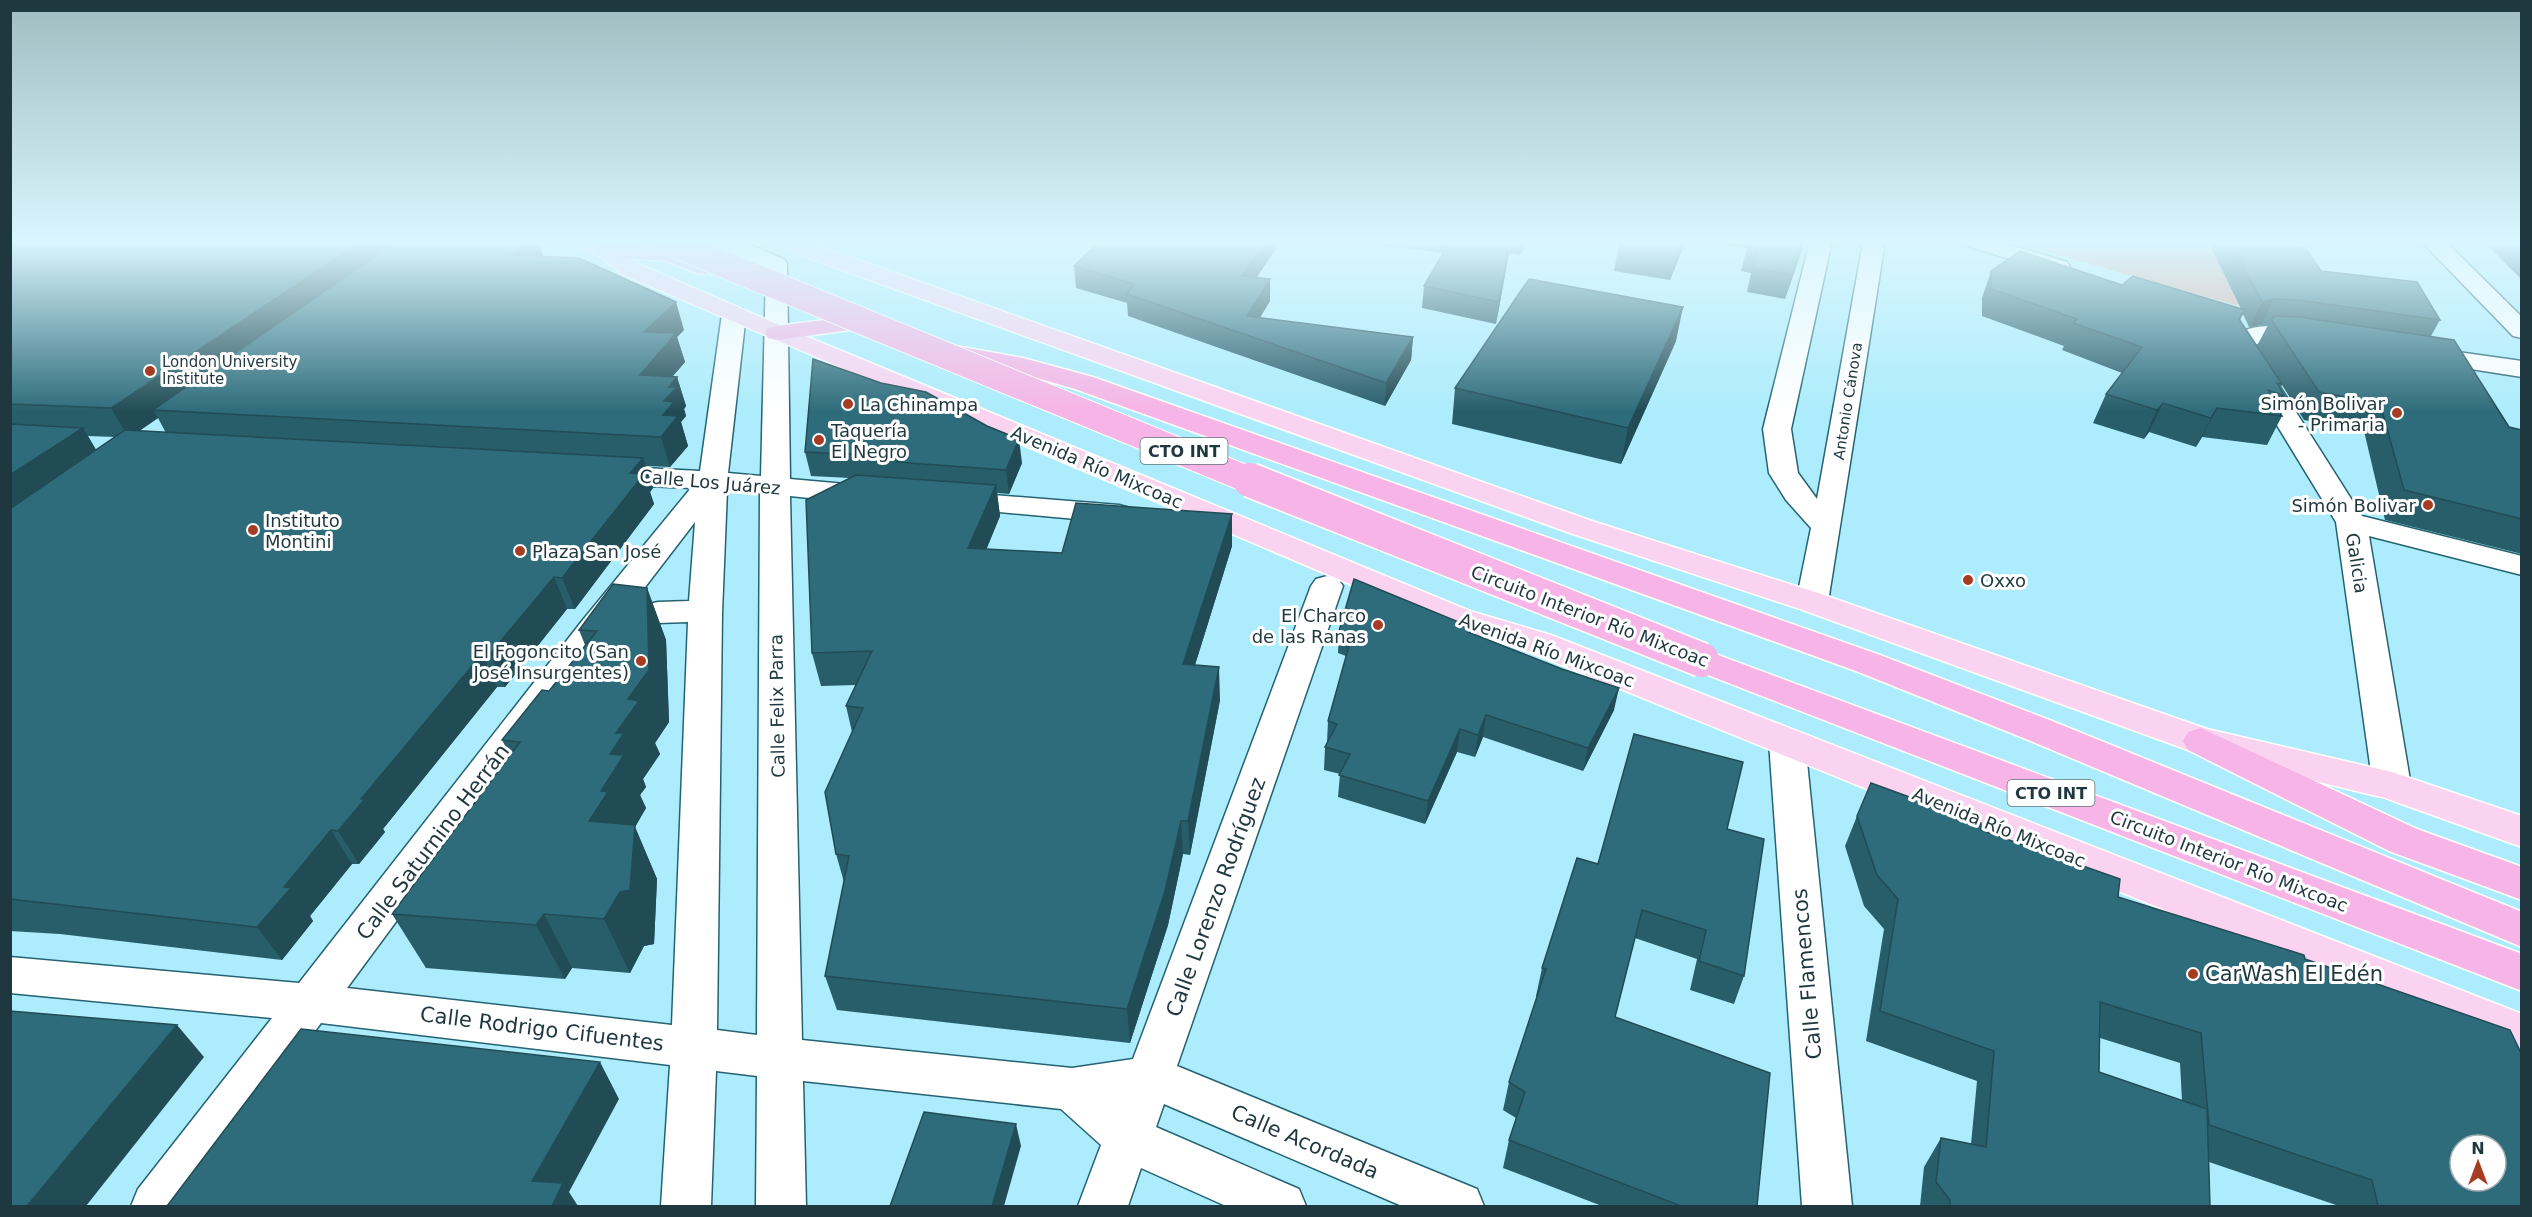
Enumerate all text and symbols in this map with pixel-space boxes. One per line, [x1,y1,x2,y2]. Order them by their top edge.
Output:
street label: Antonio Cánova [1830,341,1866,461]
place label: London University Institute [162,353,298,388]
marker: London University Institute [143,364,157,378]
place label: Simón Bolivar - Primaria [2260,393,2386,435]
place label: La Chinampa [860,394,978,415]
marker: La Chinampa [841,397,855,411]
marker: Simón Bolivar - Primaria [2390,406,2404,420]
place label: Taquería El Negro [830,420,907,462]
street label: Avenida Río Mixcoac [1008,421,1186,513]
marker: Taquería El Negro [812,433,826,447]
road number: CTO INT [1140,438,1228,464]
street label: Calle Los Juárez [639,465,781,499]
place label: Simón Bolivar [2291,495,2417,516]
marker: Simón Bolivar [2421,498,2435,512]
place label: Instituto Montini [265,510,340,552]
marker: Instituto Montini [246,523,260,537]
street label: Galicia [2342,531,2372,595]
place label: Plaza San José [532,541,661,562]
marker: Plaza San José [513,544,527,558]
street label: Circuito Interior Río Mixcoac [1468,561,1712,671]
place label: Oxxo [1980,570,2026,591]
marker: Oxxo [1961,573,1975,587]
place label: El Charco de las Ranas [1252,605,1366,647]
street label: Avenida Río Mixcoac [1457,609,1637,691]
marker: El Charco de las Ranas [1371,618,1385,632]
street label: Calle Felix Parra [765,634,789,778]
place label: El Fogoncito (San José Insurgentes) [472,641,629,683]
marker: El Fogoncito (San José Insurgentes) [634,654,648,668]
street label: Calle Saturnino Herrán [352,740,514,944]
street label: Calle Lorenzo Rodríguez [1161,774,1271,1020]
road number: CTO INT [2008,780,2094,806]
street label: Avenida Río Mixcoac [1910,783,2088,871]
street label: Circuito Interior Río Mixcoac [2107,806,2351,916]
street label: Calle Flamencos [1788,887,1826,1061]
place label: CarWash El Edén [2205,962,2383,986]
marker: CarWash El Edén [2186,967,2200,981]
street label: Calle Rodrigo Cifuentes [419,1002,665,1056]
street label: Calle Acordada [1228,1100,1382,1184]
north arrow [2448,1133,2508,1193]
text: N [2471,1139,2485,1158]

